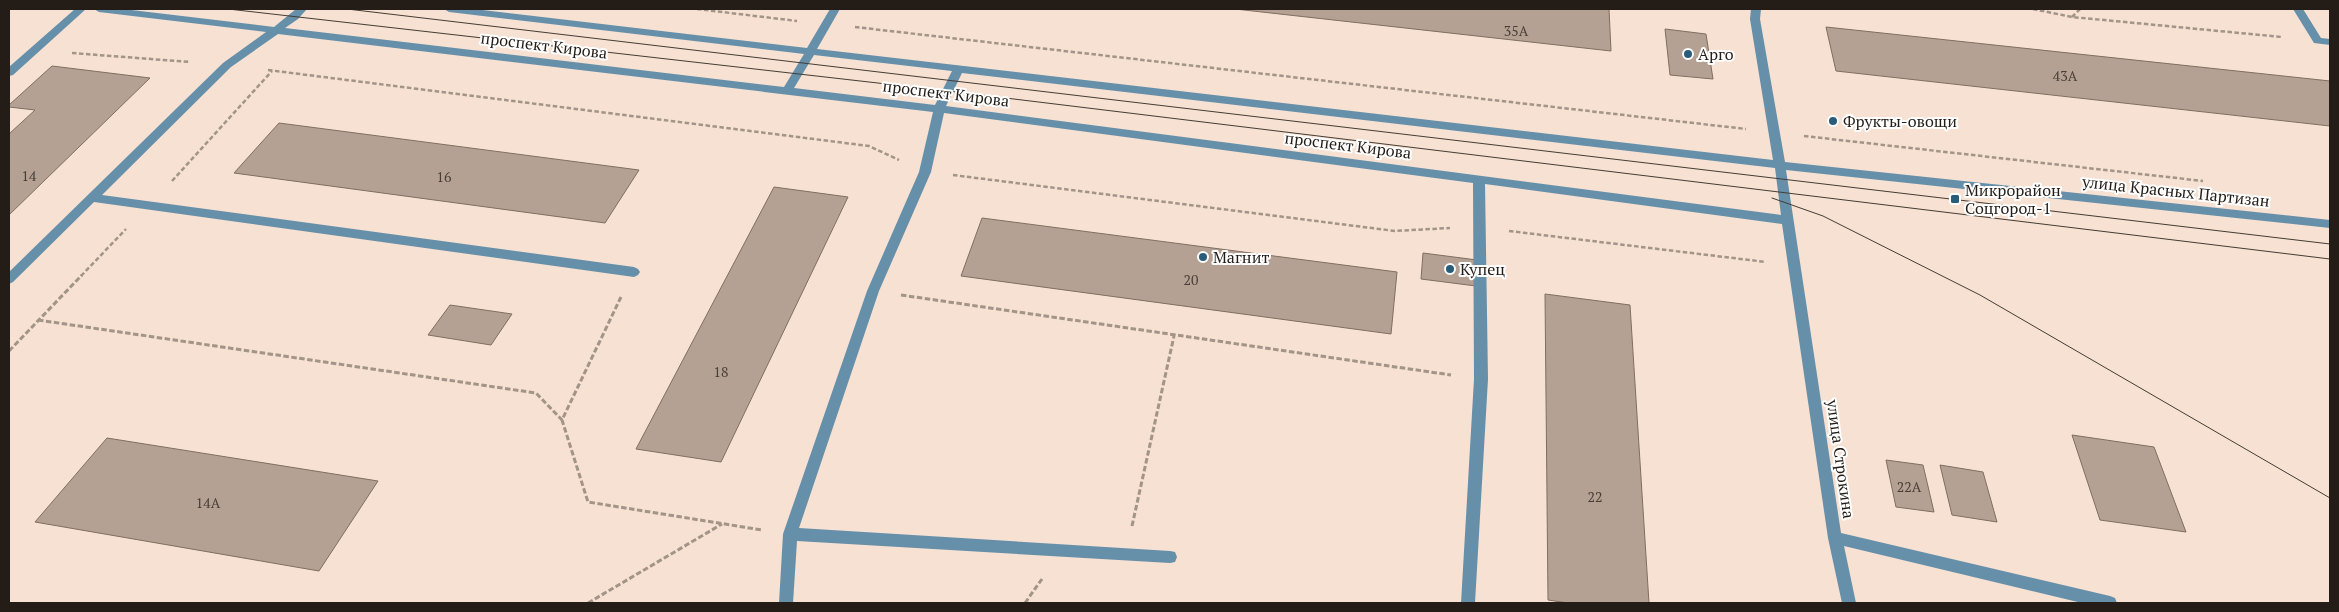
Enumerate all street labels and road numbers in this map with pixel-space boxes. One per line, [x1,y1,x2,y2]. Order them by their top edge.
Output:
street label: проспект Кирова [479,26,609,64]
street label: проспект Кирова [881,74,1011,112]
street label: проспект Кирова [1283,126,1413,164]
street label: улица Красных Партизан [2080,170,2271,212]
street label: улица Строкина [1822,397,1860,520]

